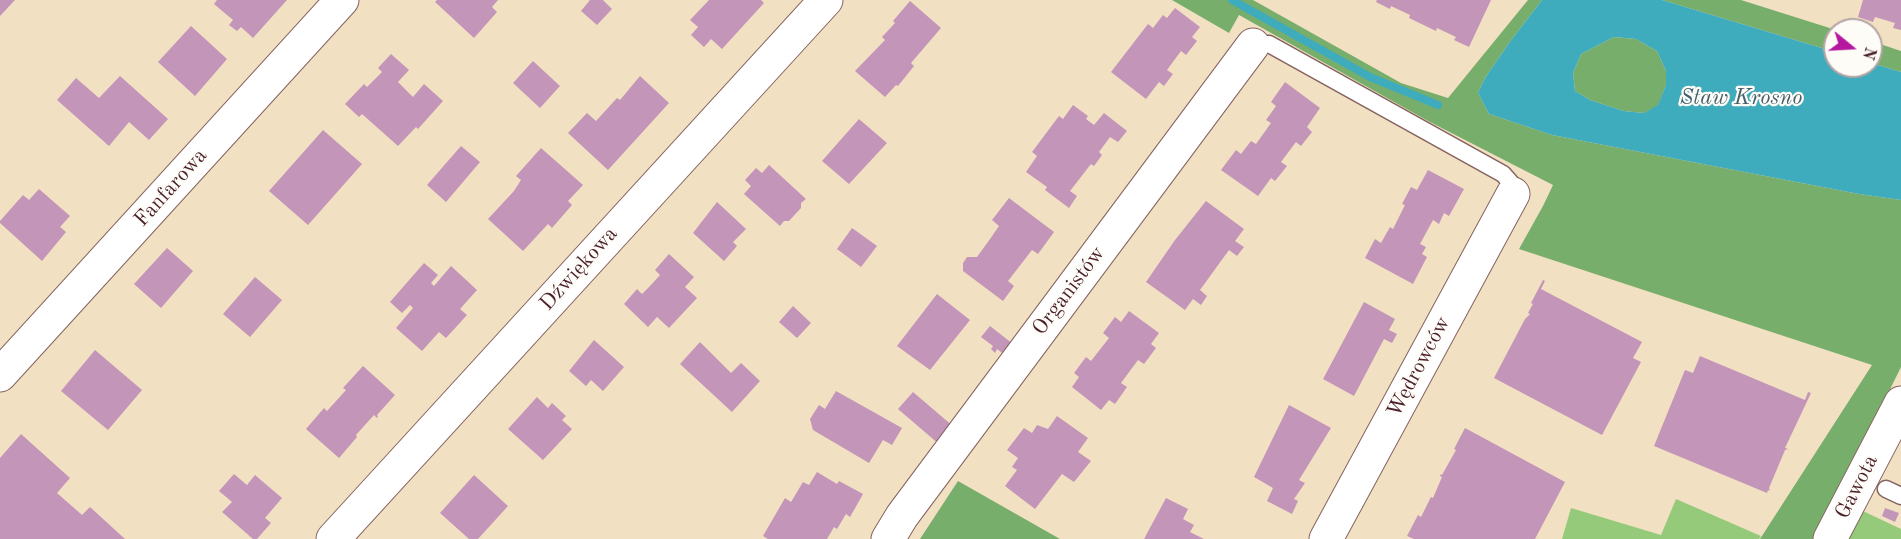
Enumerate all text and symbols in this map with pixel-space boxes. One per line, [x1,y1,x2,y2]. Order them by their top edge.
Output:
north arrow [1823,18,1883,78]
text: N [1859,45,1878,61]
water label: Staw Krosno [1680,85,1802,111]
street label: Fanfarowa [129,144,213,232]
street label: Dźwiękowa [535,222,623,316]
street label: Organistów [1027,242,1111,340]
street label: Wędrowców [1382,312,1456,422]
street label: Gawota [1830,451,1884,523]

